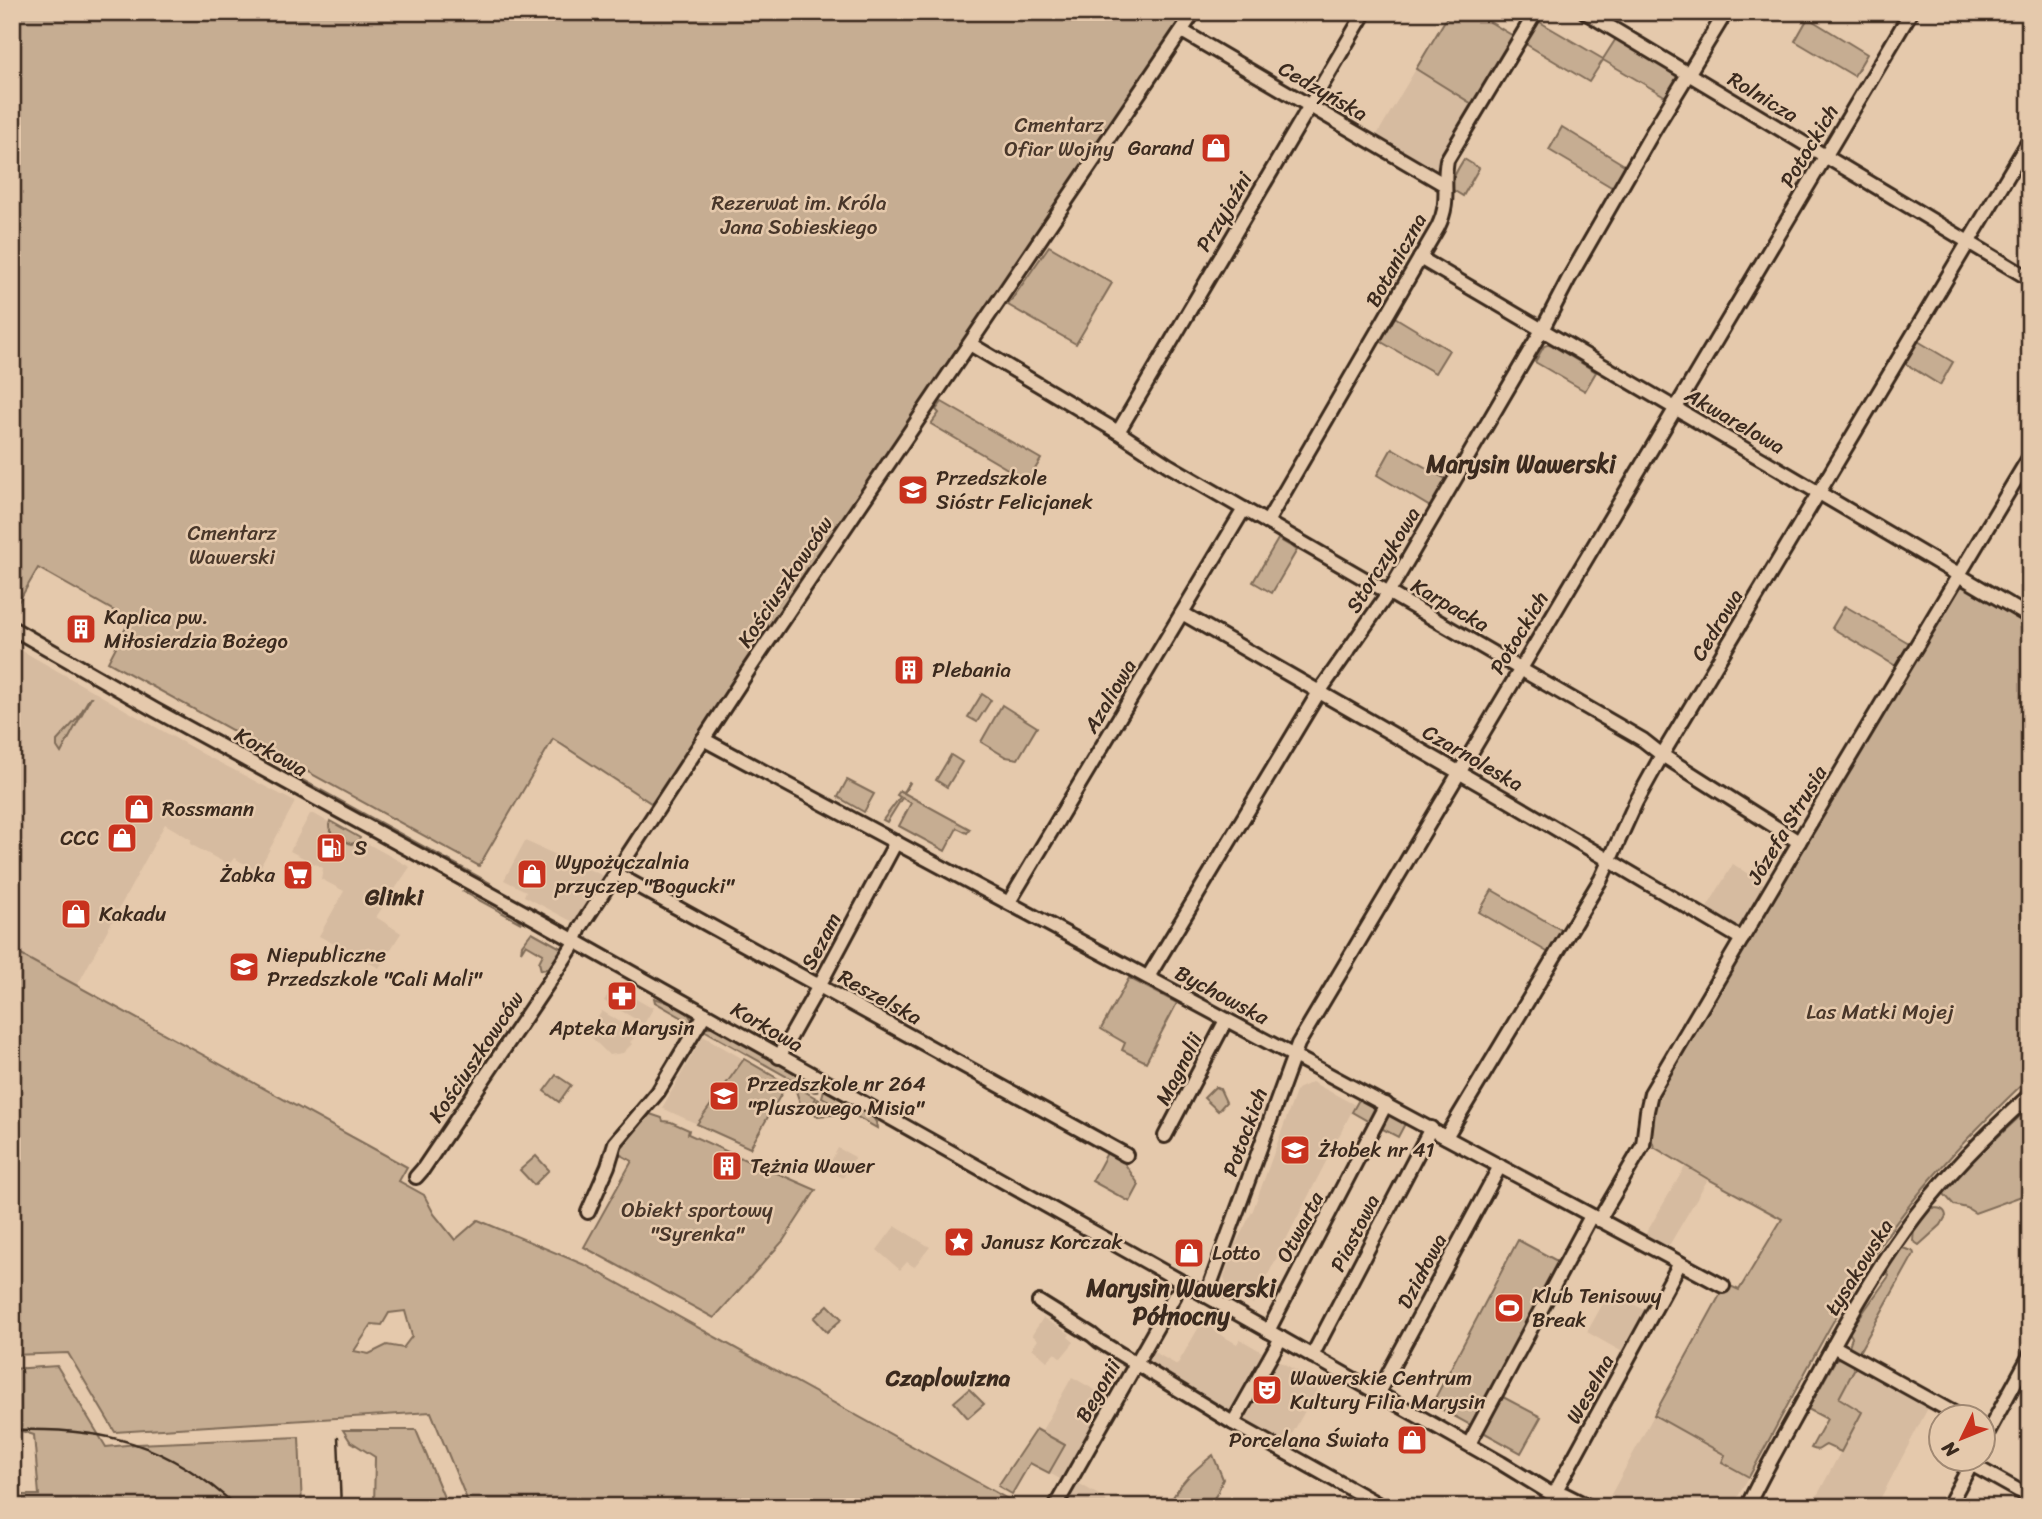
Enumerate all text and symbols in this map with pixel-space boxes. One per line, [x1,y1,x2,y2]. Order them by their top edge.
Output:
street label: Cedzyńska [1271,50,1375,132]
street label: Rolnicza [1720,61,1806,133]
street label: Potockich [1769,97,1849,195]
park label: Cmentarz Ofiar Wojny [1004,106,1114,168]
place label: Garand [1128,129,1195,167]
shop icon: Garand [1199,131,1233,165]
street label: Przyjaźni [1185,163,1264,260]
park label: Rezerwat im. Króla Jana Sobieskiego [712,184,887,246]
street label: Botaniczna [1354,205,1438,314]
street label: Akwarelowa [1677,376,1793,465]
district label: Marysin Wawerski [1425,443,1617,485]
place label: Przedszkole Sióstr Felicjanek [936,459,1093,521]
school or university icon: Przedszkole Sióstr Felicjanek [896,473,930,507]
street label: Storczykowa [1335,499,1431,621]
street label: Kościuszkowców [727,508,844,656]
park label: Cmentarz Wawerski [188,514,277,576]
street label: Karpacka [1403,567,1497,643]
street label: Cedrowa [1680,581,1754,669]
street label: Potockich [1479,584,1559,682]
place label: Kaplica pw. Miłosierdzia Bożego [104,598,288,660]
building icon: Kaplica pw. Miłosierdzia Bożego [64,612,98,646]
place label: Plebania [932,651,1011,689]
street label: Azaliowa [1072,651,1148,742]
building icon: Plebania [892,653,926,687]
street label: Czarnoleska [1415,714,1531,803]
street label: Korkowa [227,716,315,788]
street label: Józefa Strusia [1736,757,1838,893]
place label: Rossmann [162,790,254,828]
shop icon: Rossmann [122,792,156,826]
place label: CCC [60,819,99,857]
shop icon: CCC [105,821,139,855]
place label: S [354,829,367,867]
fuel station icon: S [314,831,348,865]
place label: Wypożyczalnia przyczep "Bogucki" [554,843,735,905]
place label: Żabka [220,856,275,894]
shop icon: Wypożyczalnia przyczep "Bogucki" [515,857,549,891]
supermarket icon: Żabka [281,858,315,892]
district label: Glinki [364,877,425,918]
place label: Kakadu [99,895,166,933]
shop icon: Kakadu [59,897,93,931]
street label: Sezam [790,905,852,977]
place label: Niepubliczne Przedszkole "Cali Mali" [267,936,483,998]
school or university icon: Niepubliczne Przedszkole "Cali Mali" [227,950,261,984]
street label: Bychowska [1168,954,1276,1036]
street label: Reszelska [831,958,930,1036]
pharmacy icon: Apteka Marysin [605,979,639,1013]
street label: Kościuszkowców [418,983,535,1131]
street label: Korkowa [723,991,811,1063]
park label: Las Matki Mojej [1806,993,1954,1031]
place label: Apteka Marysin [549,1009,694,1047]
street label: Magnolii [1144,1025,1214,1112]
place label: Przedszkole nr 264 "Pluszowego Misia" [747,1065,926,1127]
school or university icon: Przedszkole nr 264 "Pluszowego Misia" [707,1079,741,1113]
street label: Potockich [1211,1082,1279,1182]
place label: Żłobek nr 41 [1318,1131,1435,1169]
school or university icon: Żłobek nr 41 [1278,1133,1312,1167]
place label: Tężnia Wawer [750,1147,876,1185]
building icon: Tężnia Wawer [710,1149,744,1183]
street label: Otwarta [1265,1184,1335,1270]
street label: Piastowa [1319,1187,1391,1279]
park label: Obiekt sportowy "Syrenka" [621,1191,773,1253]
street label: Łysakowska [1814,1211,1904,1323]
place label: Janusz Korczak [981,1223,1124,1261]
place icon: Janusz Korczak [942,1225,976,1259]
street label: Działowa [1386,1226,1458,1316]
place label: Lotto [1212,1234,1261,1272]
shop icon: Lotto [1172,1236,1206,1270]
district label: Marysin Wawerski Północny [1085,1267,1277,1337]
place label: Klub Tenisowy Break [1532,1277,1662,1339]
sports icon: Klub Tenisowy Break [1492,1291,1526,1325]
street label: Weselna [1555,1346,1625,1431]
street label: Begonii [1064,1351,1132,1430]
district label: Czaplowizna [885,1358,1011,1399]
place label: Wawerskie Centrum Kultury Filia Marysin [1290,1359,1485,1421]
theatre icon: Wawerskie Centrum Kultury Filia Marysin [1250,1373,1284,1407]
north arrow [1926,1404,1996,1474]
place label: Porcelana Świata [1229,1421,1389,1459]
shop icon: Porcelana Świata [1395,1423,1429,1457]
text: N [1933,1433,1967,1466]

